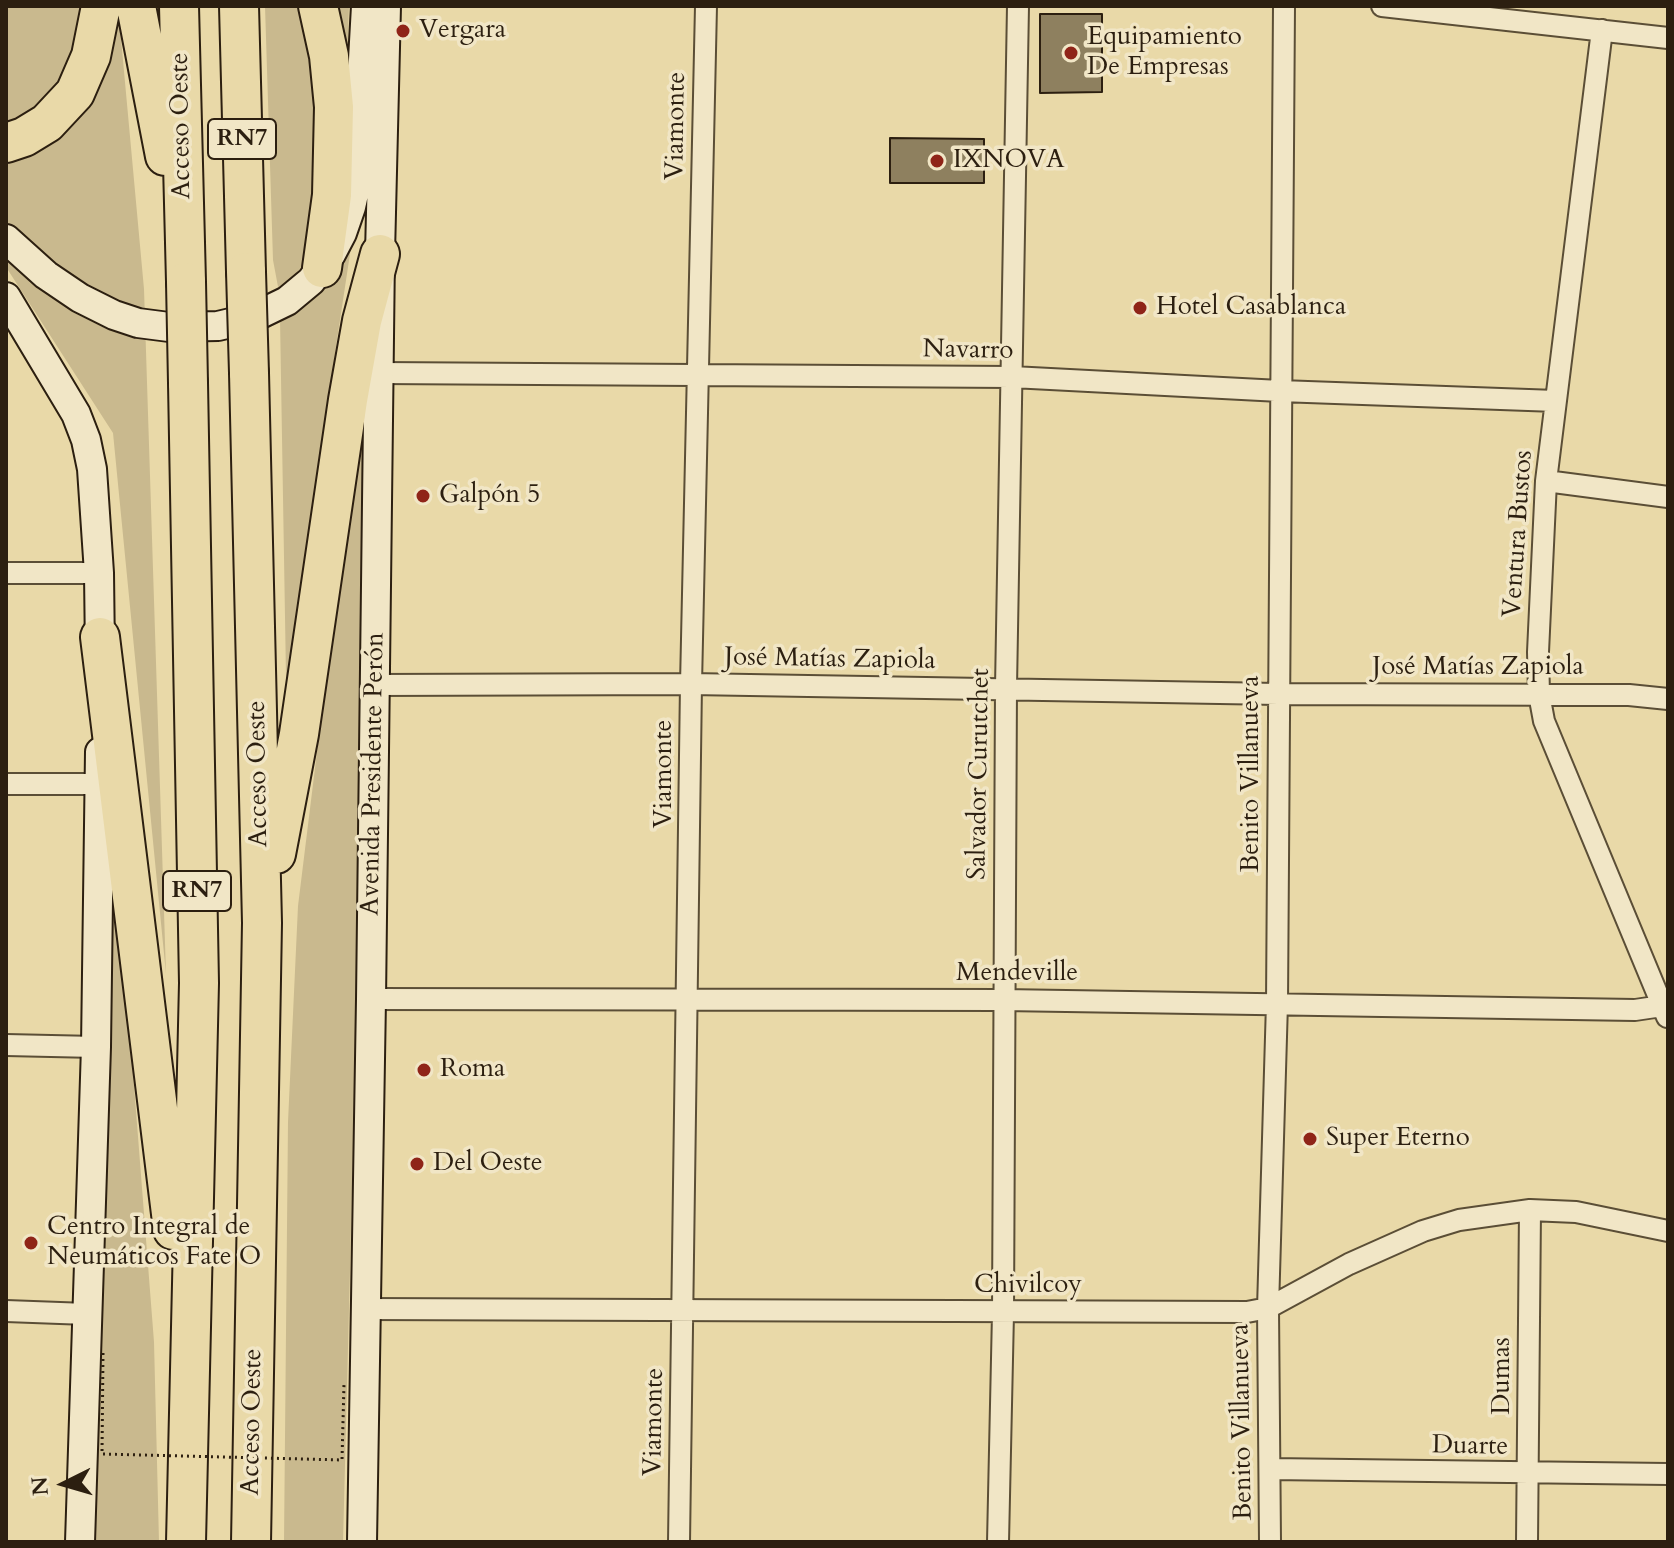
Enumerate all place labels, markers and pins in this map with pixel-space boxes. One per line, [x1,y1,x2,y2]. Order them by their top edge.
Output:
place label: Vergara [419,15,506,47]
marker: Vergara [394,22,412,40]
place label: Equipamiento De Empresas [1087,22,1242,84]
marker: Equipamiento De Empresas [1062,44,1080,62]
place label: IXNOVA [953,145,1065,177]
marker: IXNOVA [928,152,946,170]
place label: Hotel Casablanca [1156,292,1346,324]
marker: Hotel Casablanca [1131,299,1149,317]
place label: Galpón 5 [439,480,540,512]
marker: Galpón 5 [414,487,432,505]
place label: Roma [440,1054,505,1086]
marker: Roma [415,1061,433,1079]
place label: Super Eterno [1326,1123,1470,1155]
marker: Super Eterno [1301,1130,1319,1148]
place label: Del Oeste [433,1148,543,1180]
marker: Del Oeste [408,1155,426,1173]
place label: Centro Integral de Neumáticos Fate O [47,1212,261,1274]
marker: Centro Integral de Neumáticos Fate O [22,1234,40,1252]

